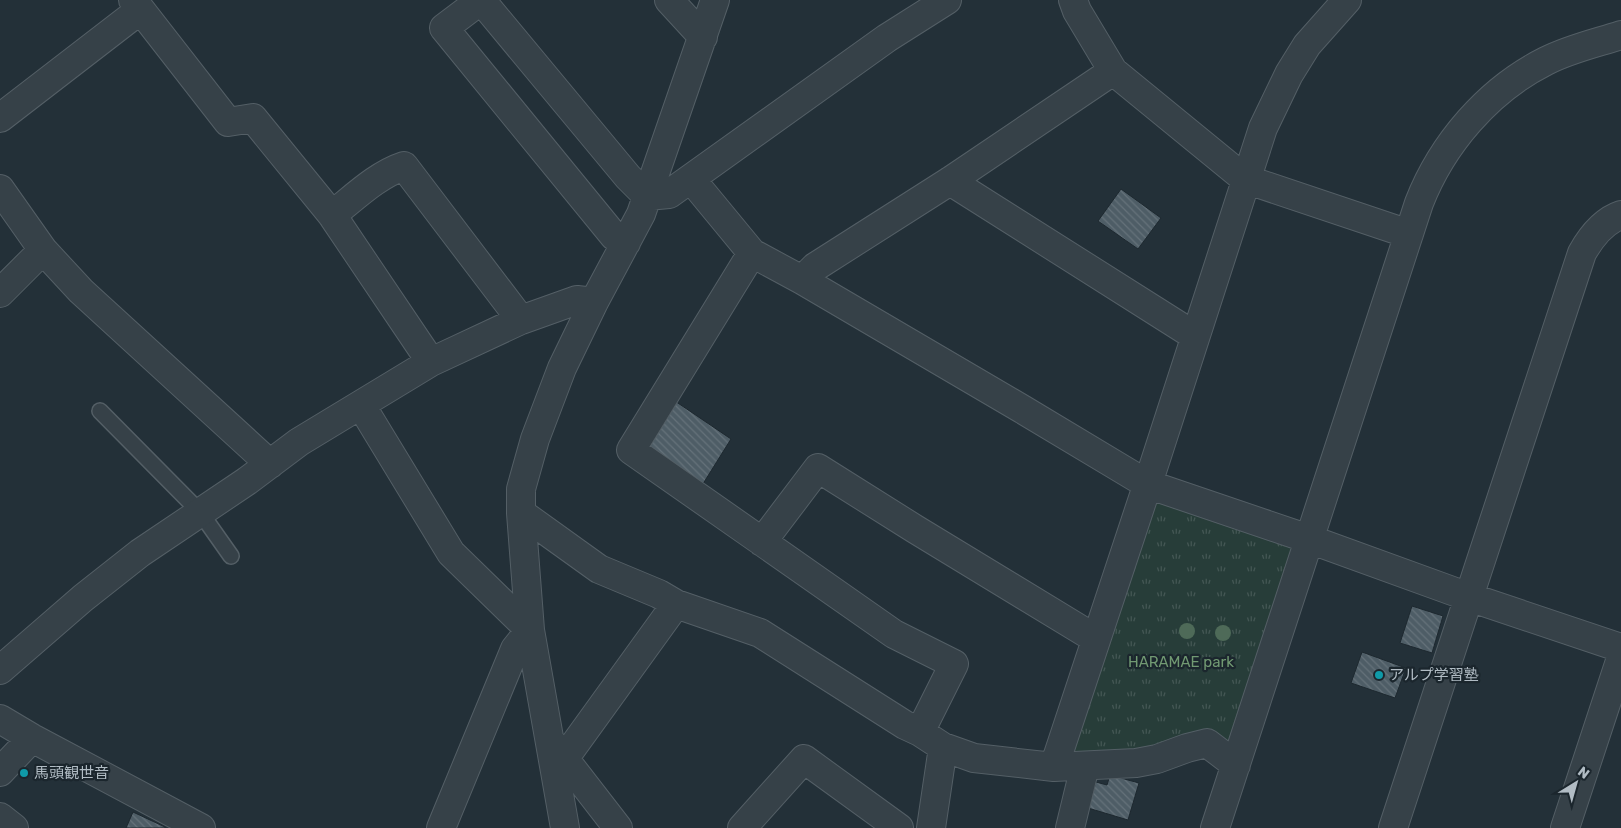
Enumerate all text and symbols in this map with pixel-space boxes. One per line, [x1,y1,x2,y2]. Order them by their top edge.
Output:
park label: HARAMAE park [1128,653,1234,671]
place label: アルプ学習塾 [1389,666,1479,684]
marker: アルプ学習塾 [1373,669,1385,681]
north arrow [1551,758,1601,808]
text: N [1574,763,1593,783]
place label: 馬頭観世音 [34,764,109,782]
marker: 馬頭観世音 [18,767,30,779]

